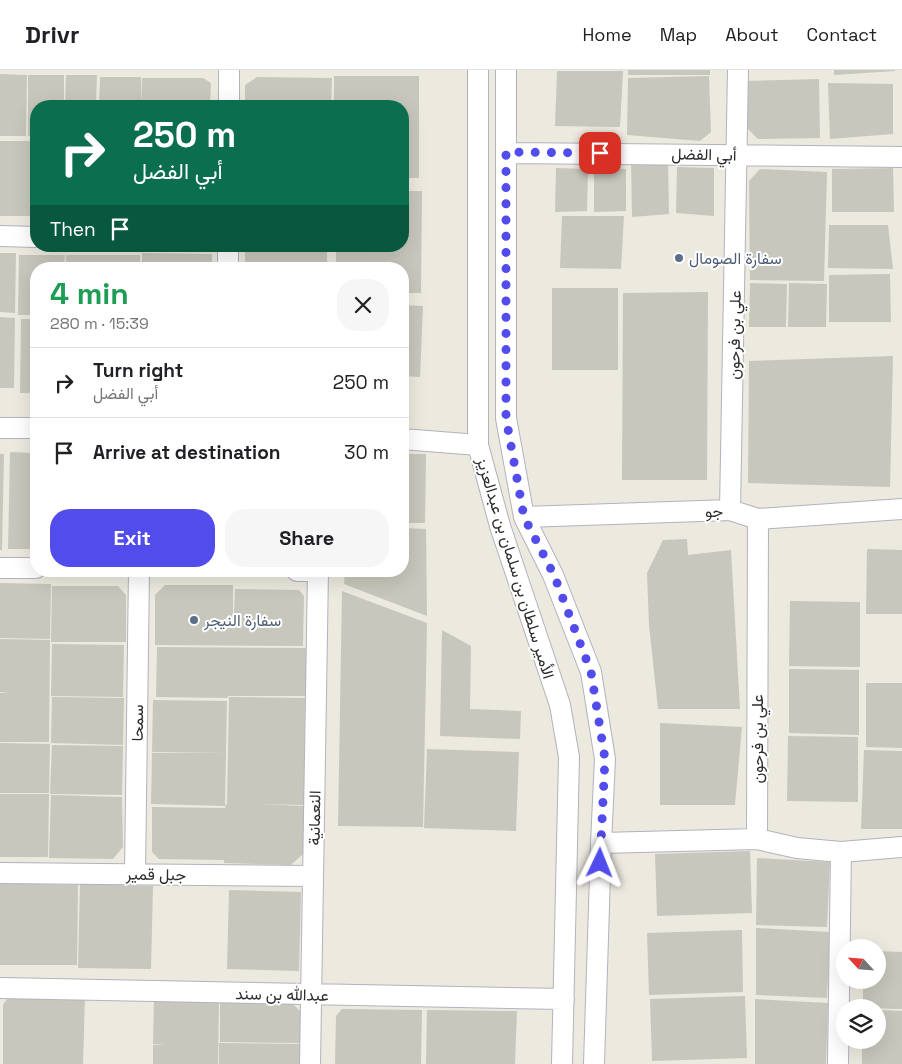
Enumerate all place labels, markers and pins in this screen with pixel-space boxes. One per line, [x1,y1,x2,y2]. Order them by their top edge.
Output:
pin [579,132,621,174]
place label: سفارة الصومال [689,248,782,269]
marker: سفارة الصومال [673,252,685,264]
place label: سفارة النيجر [203,610,281,631]
marker: سفارة النيجر [188,614,200,626]

